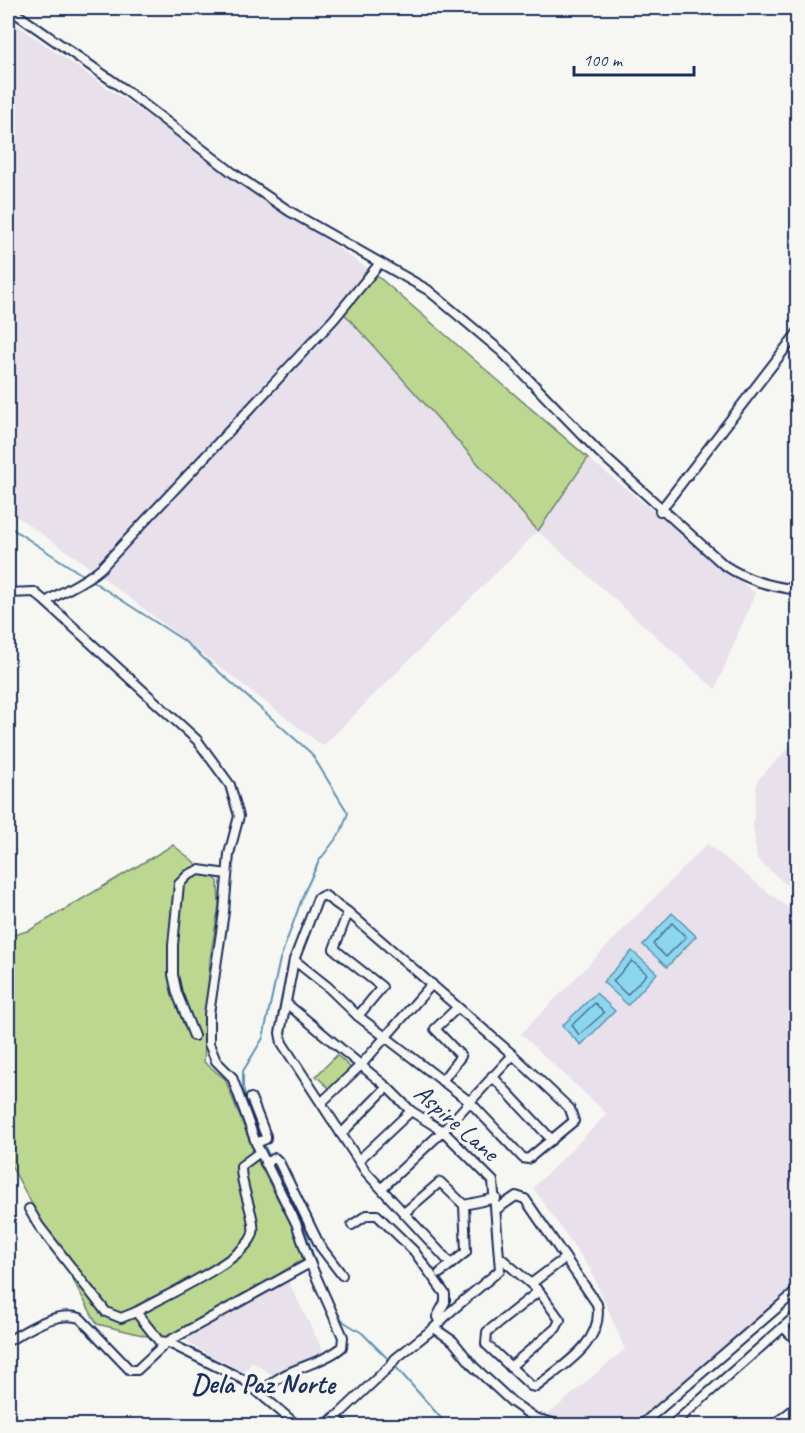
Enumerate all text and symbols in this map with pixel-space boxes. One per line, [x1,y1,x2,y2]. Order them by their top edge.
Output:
scale bar [574,39,694,77]
text: 100 m [583,49,624,71]
street label: Aspire Lane [407,1076,508,1170]
district label: Dela Paz Norte [191,1366,337,1401]

